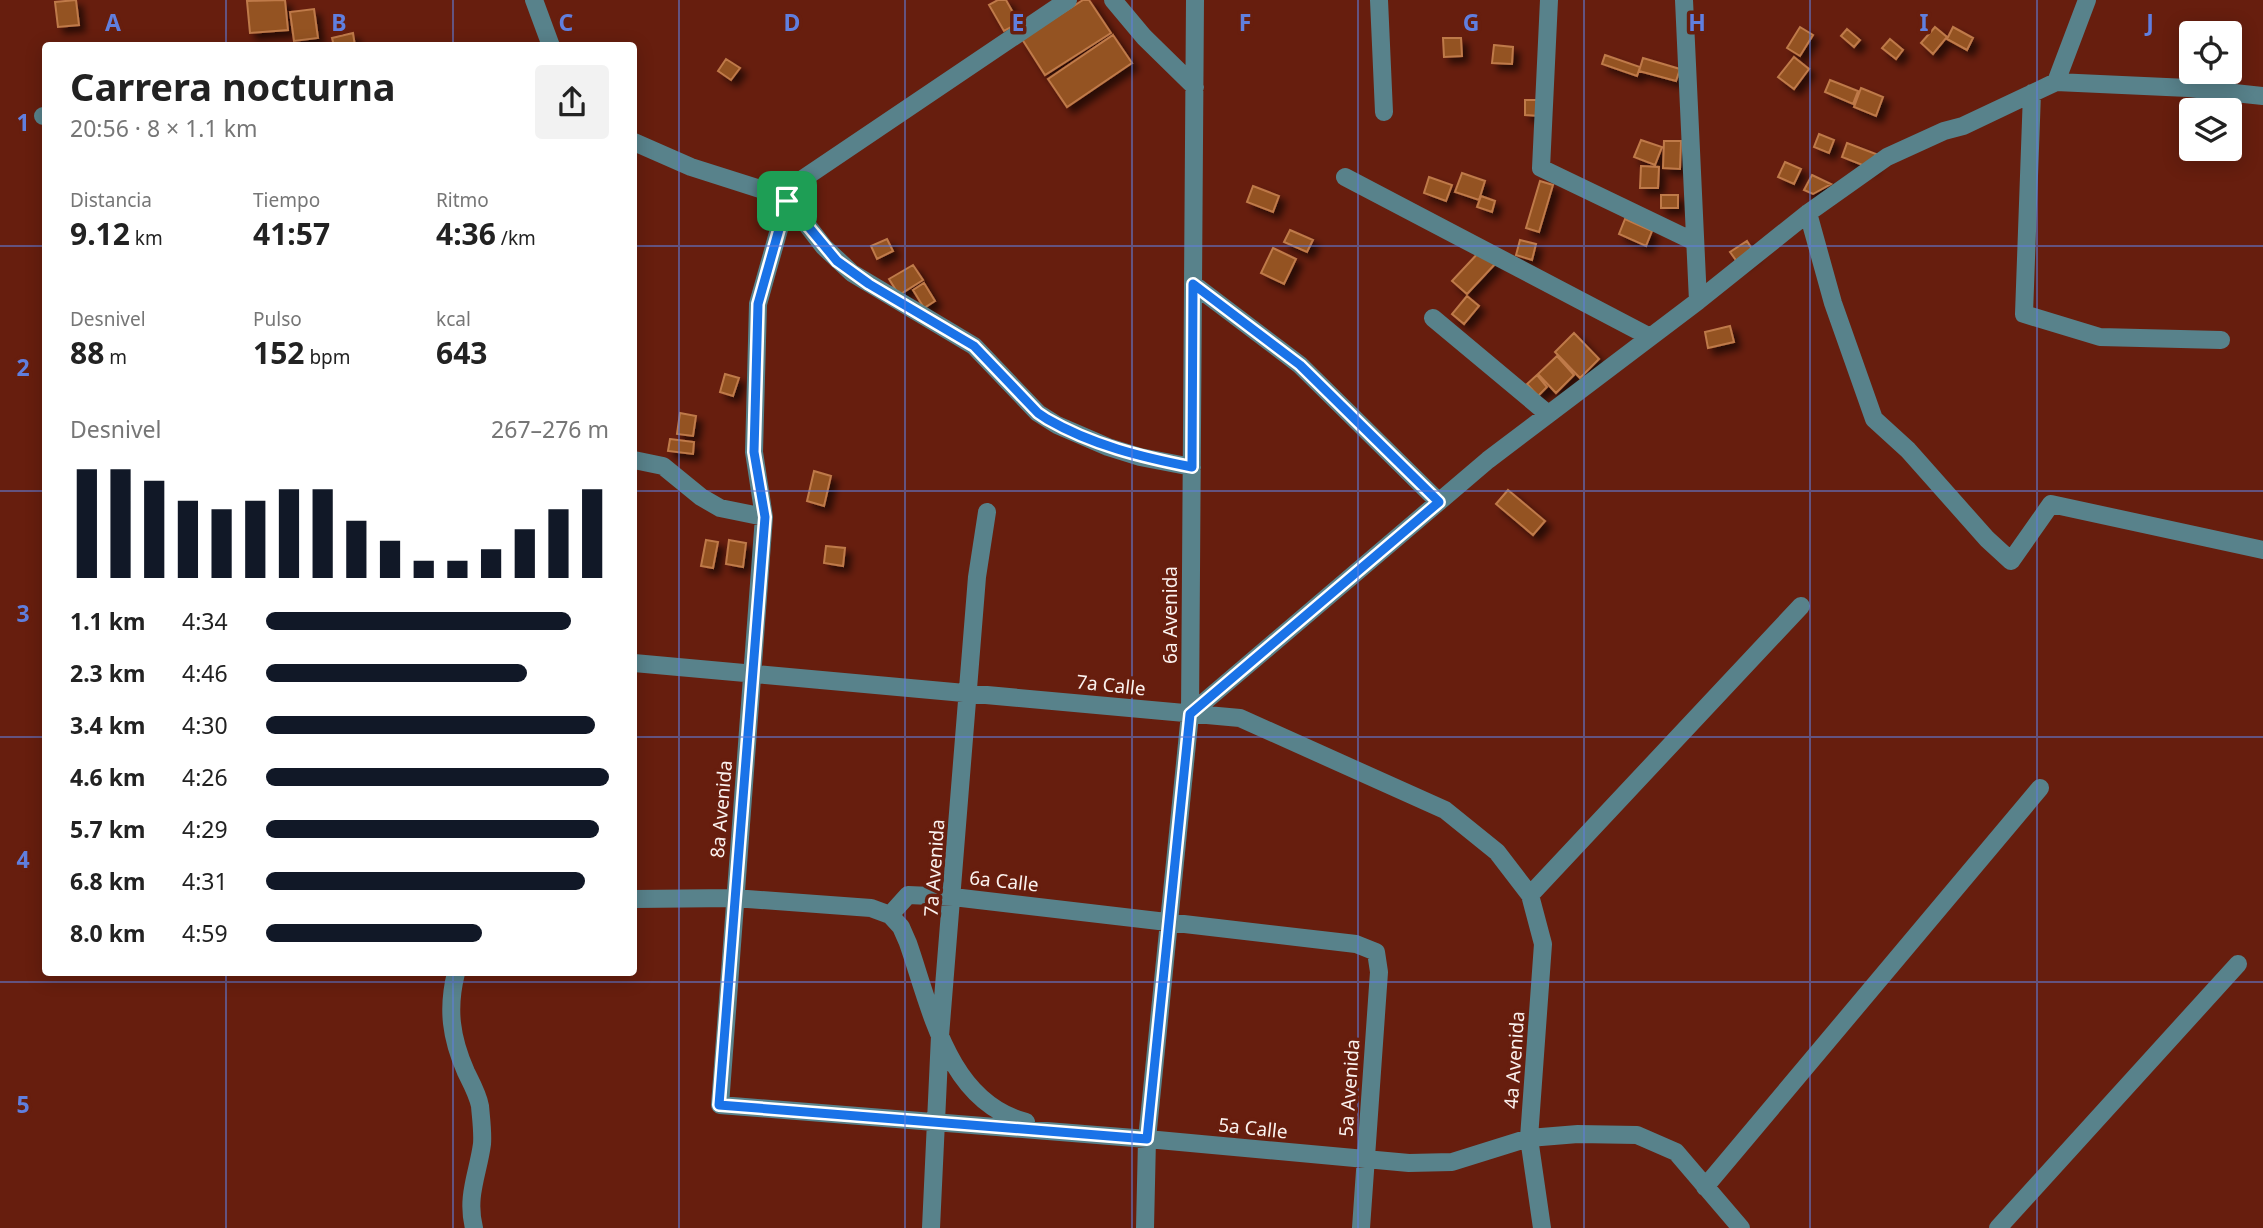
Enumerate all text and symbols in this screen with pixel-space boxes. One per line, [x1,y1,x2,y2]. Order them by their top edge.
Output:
text: A [105,6,121,38]
text: B [331,6,347,38]
text: C [559,6,574,38]
text: D [784,6,800,38]
text: E [1012,6,1024,38]
text: F [1239,6,1251,38]
text: G [1463,6,1479,38]
text: H [1688,6,1706,38]
text: I [1920,6,1929,38]
text: J [2144,6,2154,38]
map controls [2179,21,2242,161]
button: locate [2179,21,2242,84]
text: Carrera nocturna [70,60,396,112]
button: share [535,65,609,139]
button: layers [2179,98,2242,161]
text: 1 [16,106,30,138]
text: 20:56 · 8 × 1.1 km [70,112,257,144]
pin [757,171,817,231]
icon: arrive [768,182,806,220]
text: Distancia [70,187,152,213]
text: Tiempo [253,187,320,213]
text: Ritmo [436,187,489,213]
text: 9.12 [70,213,130,254]
text: 41:57 [253,213,330,254]
text: 4:36 [436,213,496,254]
text: km [130,225,163,251]
text: /km [496,225,536,251]
text: Desnivel [70,306,146,332]
text: Pulso [253,306,302,332]
text: kcal [436,306,471,332]
text: 88 [70,332,104,373]
text: 152 [253,332,304,373]
text: 643 [436,332,487,373]
text: m [104,344,127,370]
text: bpm [304,344,351,370]
text: 2 [16,351,30,383]
text: Desnivel [70,413,162,445]
text: 267–276 m [491,413,609,445]
street label: 6a Avenida [1157,566,1183,664]
text: 3 [16,597,30,629]
text: 1.1 km [70,605,145,637]
text: 4:34 [182,605,228,637]
text: 2.3 km [70,657,145,689]
text: 4:46 [182,657,228,689]
street label: 7a Calle [1075,668,1147,702]
text: 3.4 km [70,709,145,741]
text: 4:30 [182,709,228,741]
street label: 8a Avenida [704,759,738,859]
text: 4.6 km [70,761,145,793]
text: 4:26 [182,761,228,793]
text: 5.7 km [70,813,145,845]
text: 4:29 [182,813,228,845]
street label: 7a Avenida [918,818,950,918]
text: 4 [16,843,30,875]
street label: 6a Calle [968,864,1040,898]
text: 6.8 km [70,865,145,897]
text: 4:31 [182,865,228,897]
text: 8.0 km [70,917,145,949]
text: 4:59 [182,917,228,949]
street label: 4a Avenida [1498,1010,1530,1110]
street label: 5a Avenida [1333,1038,1365,1138]
text: 5 [16,1088,30,1120]
street label: 5a Calle [1217,1111,1289,1145]

